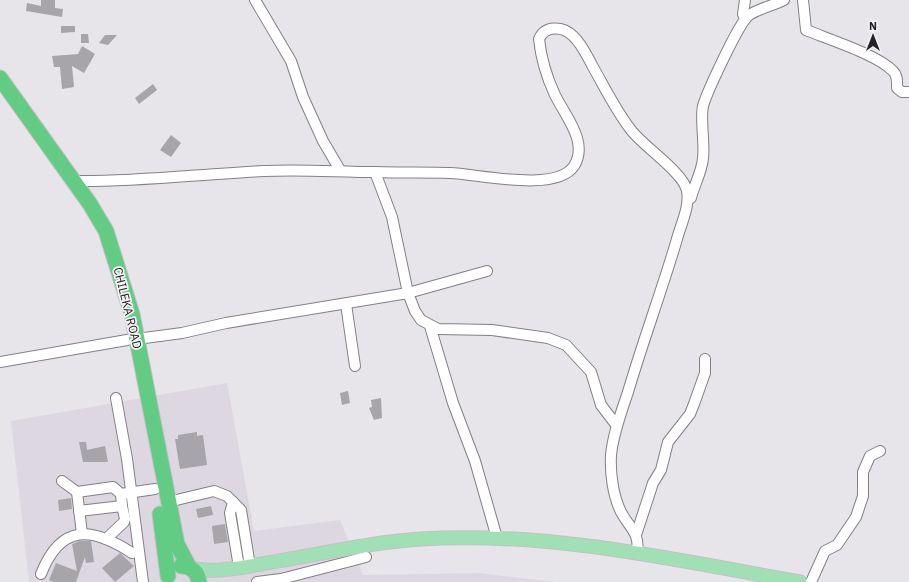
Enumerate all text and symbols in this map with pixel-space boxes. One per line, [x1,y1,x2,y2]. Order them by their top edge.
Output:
north arrow [853,16,893,56]
text: N [869,19,877,33]
street label: CHILEKA ROAD [111,266,145,350]

